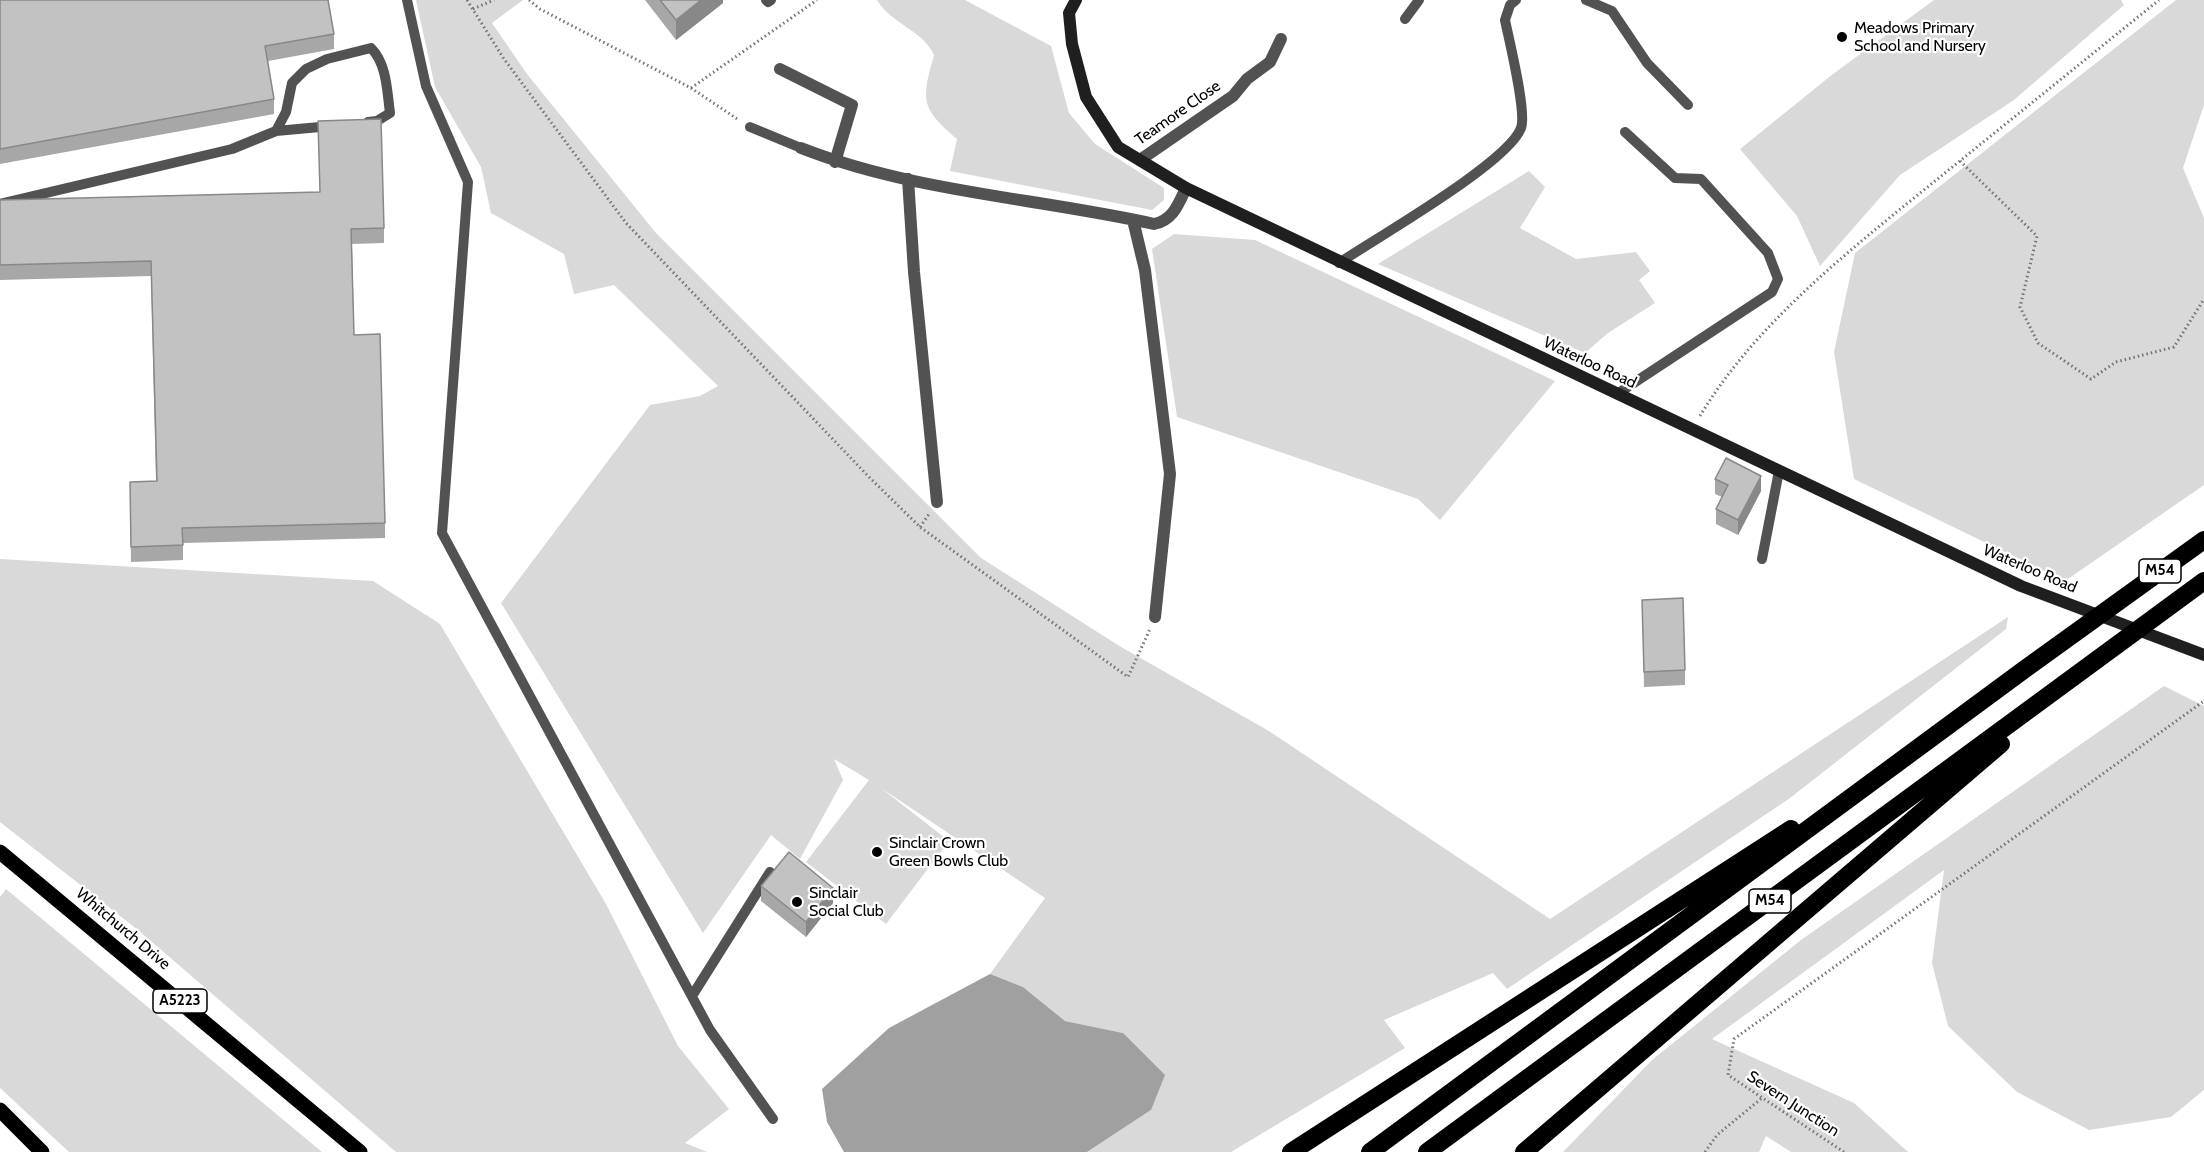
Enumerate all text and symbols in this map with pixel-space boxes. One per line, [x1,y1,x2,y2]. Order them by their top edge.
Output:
place label: Meadows Primary School and Nursery [1854,18,1986,56]
marker: Meadows Primary School and Nursery [1835,30,1849,44]
street label: Teamore Close [1132,77,1224,149]
street label: Waterloo Road [1541,333,1639,393]
street label: Waterloo Road [1980,541,2080,597]
road number: M54 [2139,559,2181,583]
place label: Sinclair Crown Green Bowls Club [889,833,1008,871]
marker: Sinclair Crown Green Bowls Club [870,845,884,859]
place label: Sinclair Social Club [809,883,884,921]
street label: Whitchurch Drive [72,884,174,974]
road number: M54 [1749,889,1791,913]
marker: Sinclair Social Club [790,895,804,909]
road number: A5223 [153,989,207,1013]
street label: Severn Junction [1743,1067,1843,1141]

